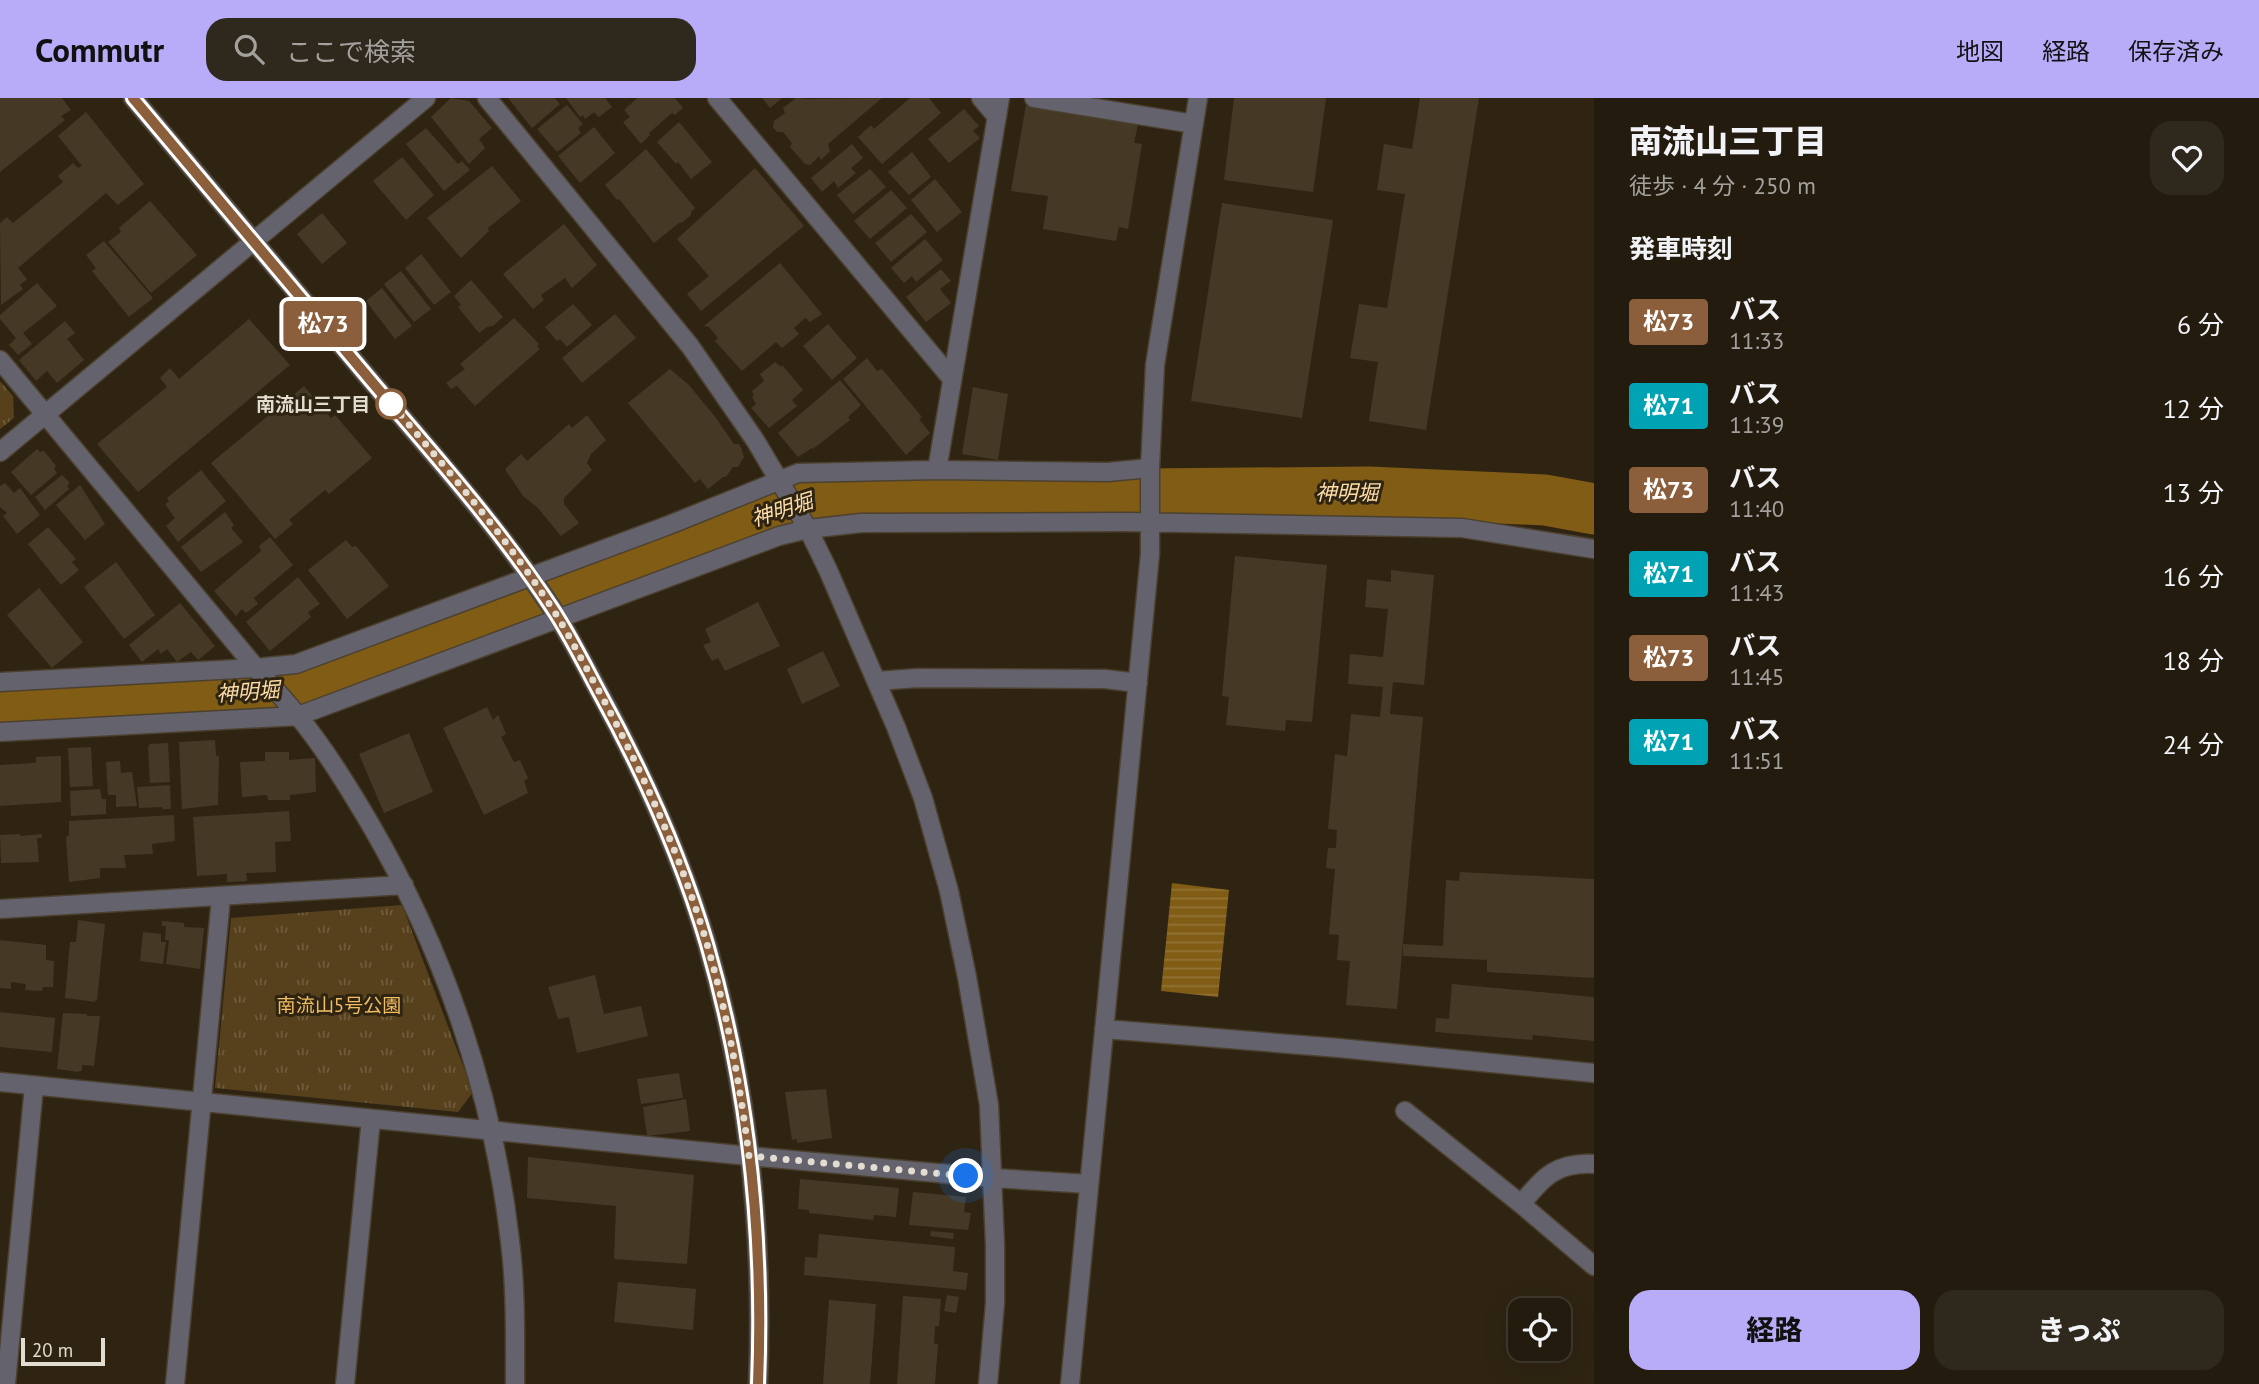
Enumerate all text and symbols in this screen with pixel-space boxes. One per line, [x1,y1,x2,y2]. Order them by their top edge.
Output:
search box [206,18,696,81]
text: Commutr [35,28,164,71]
icon: search [230,30,268,68]
text: ここで検索 [286,35,416,68]
text: 地図 [1956,36,2004,67]
text: 経路 [2042,36,2090,67]
text: 保存済み [2128,36,2224,67]
text: 南流山三丁目 [1629,119,1827,162]
button: heart [2150,121,2224,195]
text: 徒歩 · 4 分 · 250 m [1629,171,1816,200]
text: 発車時刻 [1629,232,1733,265]
text: バス [1729,293,1781,326]
line badge: 松73 [283,301,363,347]
text: 松73 [1643,306,1694,337]
text: 松73 [297,308,349,339]
text: 6 分 [2177,308,2224,341]
text: 11:33 [1729,326,1784,355]
text: バス [1729,377,1781,410]
marker: 南流山三丁目 [376,389,406,419]
text: 松71 [1643,390,1694,421]
place label: 南流山三丁目 [256,392,370,416]
text: 12 分 [2163,392,2224,425]
text: 11:39 [1729,410,1784,439]
text: バス [1729,461,1781,494]
text: 松73 [1643,474,1694,505]
text: 13 分 [2163,476,2224,509]
water label: 神明堀 [1316,479,1381,506]
water label: 神明堀 [748,486,819,532]
text: 11:40 [1729,494,1784,523]
text: バス [1729,545,1781,578]
text: 松71 [1643,558,1694,589]
text: 16 分 [2163,560,2224,593]
text: 11:43 [1729,578,1784,607]
text: バス [1729,629,1781,662]
text: 松73 [1643,642,1694,673]
text: 18 分 [2163,644,2224,677]
text: 11:45 [1729,662,1784,691]
water label: 神明堀 [216,676,283,707]
text: バス [1729,713,1781,746]
text: 松71 [1643,726,1694,757]
text: 24 分 [2163,728,2224,761]
text: 11:51 [1729,746,1784,775]
park label: 南流山5号公園 [277,993,401,1017]
your location [948,1158,983,1193]
button: 経路 [1629,1290,1920,1370]
button: きっぷ [1934,1290,2224,1370]
map controls [1508,1298,1571,1361]
button: locate [1508,1298,1571,1361]
scale bar [21,1335,105,1367]
text: 20 m [32,1338,73,1362]

